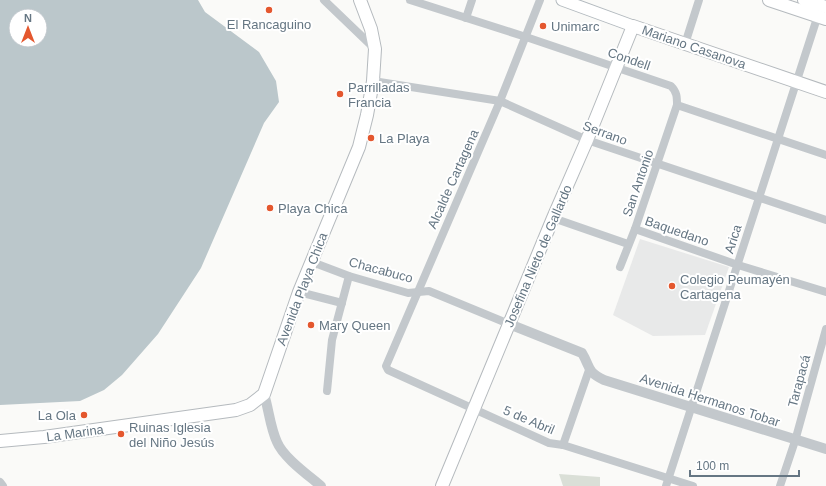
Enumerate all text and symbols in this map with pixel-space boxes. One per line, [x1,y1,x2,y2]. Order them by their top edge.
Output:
marker: El Rancaguino [264,5,274,15]
north arrow [8,8,48,48]
text: N [24,12,32,24]
place label: El Rancaguino [227,17,311,32]
place label: Unimarc [551,19,600,34]
marker: Unimarc [538,21,548,31]
street label: Mariano Casanova [640,22,749,72]
street label: Condell [606,45,652,73]
place label: Parrilladas Francia [348,80,410,110]
marker: Parrilladas Francia [335,89,345,99]
street label: Serrano [581,118,629,148]
street label: Alcalde Cartagena [424,126,482,231]
place label: La Playa [379,131,430,146]
marker: La Playa [366,133,376,143]
street label: San Antonio [619,147,657,219]
street label: Josefina Nieto de Gallardo [501,183,575,329]
place label: Playa Chica [278,201,348,216]
marker: Playa Chica [265,203,275,213]
street label: Baquedano [643,213,711,249]
street label: Arica [721,222,745,255]
street label: Avenida Playa Chica [274,230,331,348]
street label: Chacabuco [347,254,415,286]
place label: Colegio Peumayén Cartagena [680,272,790,302]
marker: Colegio Peumayén Cartagena [667,281,677,291]
place label: Mary Queen [319,318,391,333]
marker: Mary Queen [306,320,316,330]
street label: Tarapacá [785,352,813,409]
street label: Avenida Hermanos Tobar [638,370,782,430]
street label: 5 de Abril [501,403,557,438]
place label: La Ola [38,408,77,423]
marker: La Ola [79,410,89,420]
place label: Ruinas Iglesia del Niño Jesús [129,420,215,450]
street label: La Marina [45,421,105,444]
marker: Ruinas Iglesia del Niño Jesús [116,429,126,439]
scale bar [690,452,799,478]
text: 100 m [696,459,729,473]

